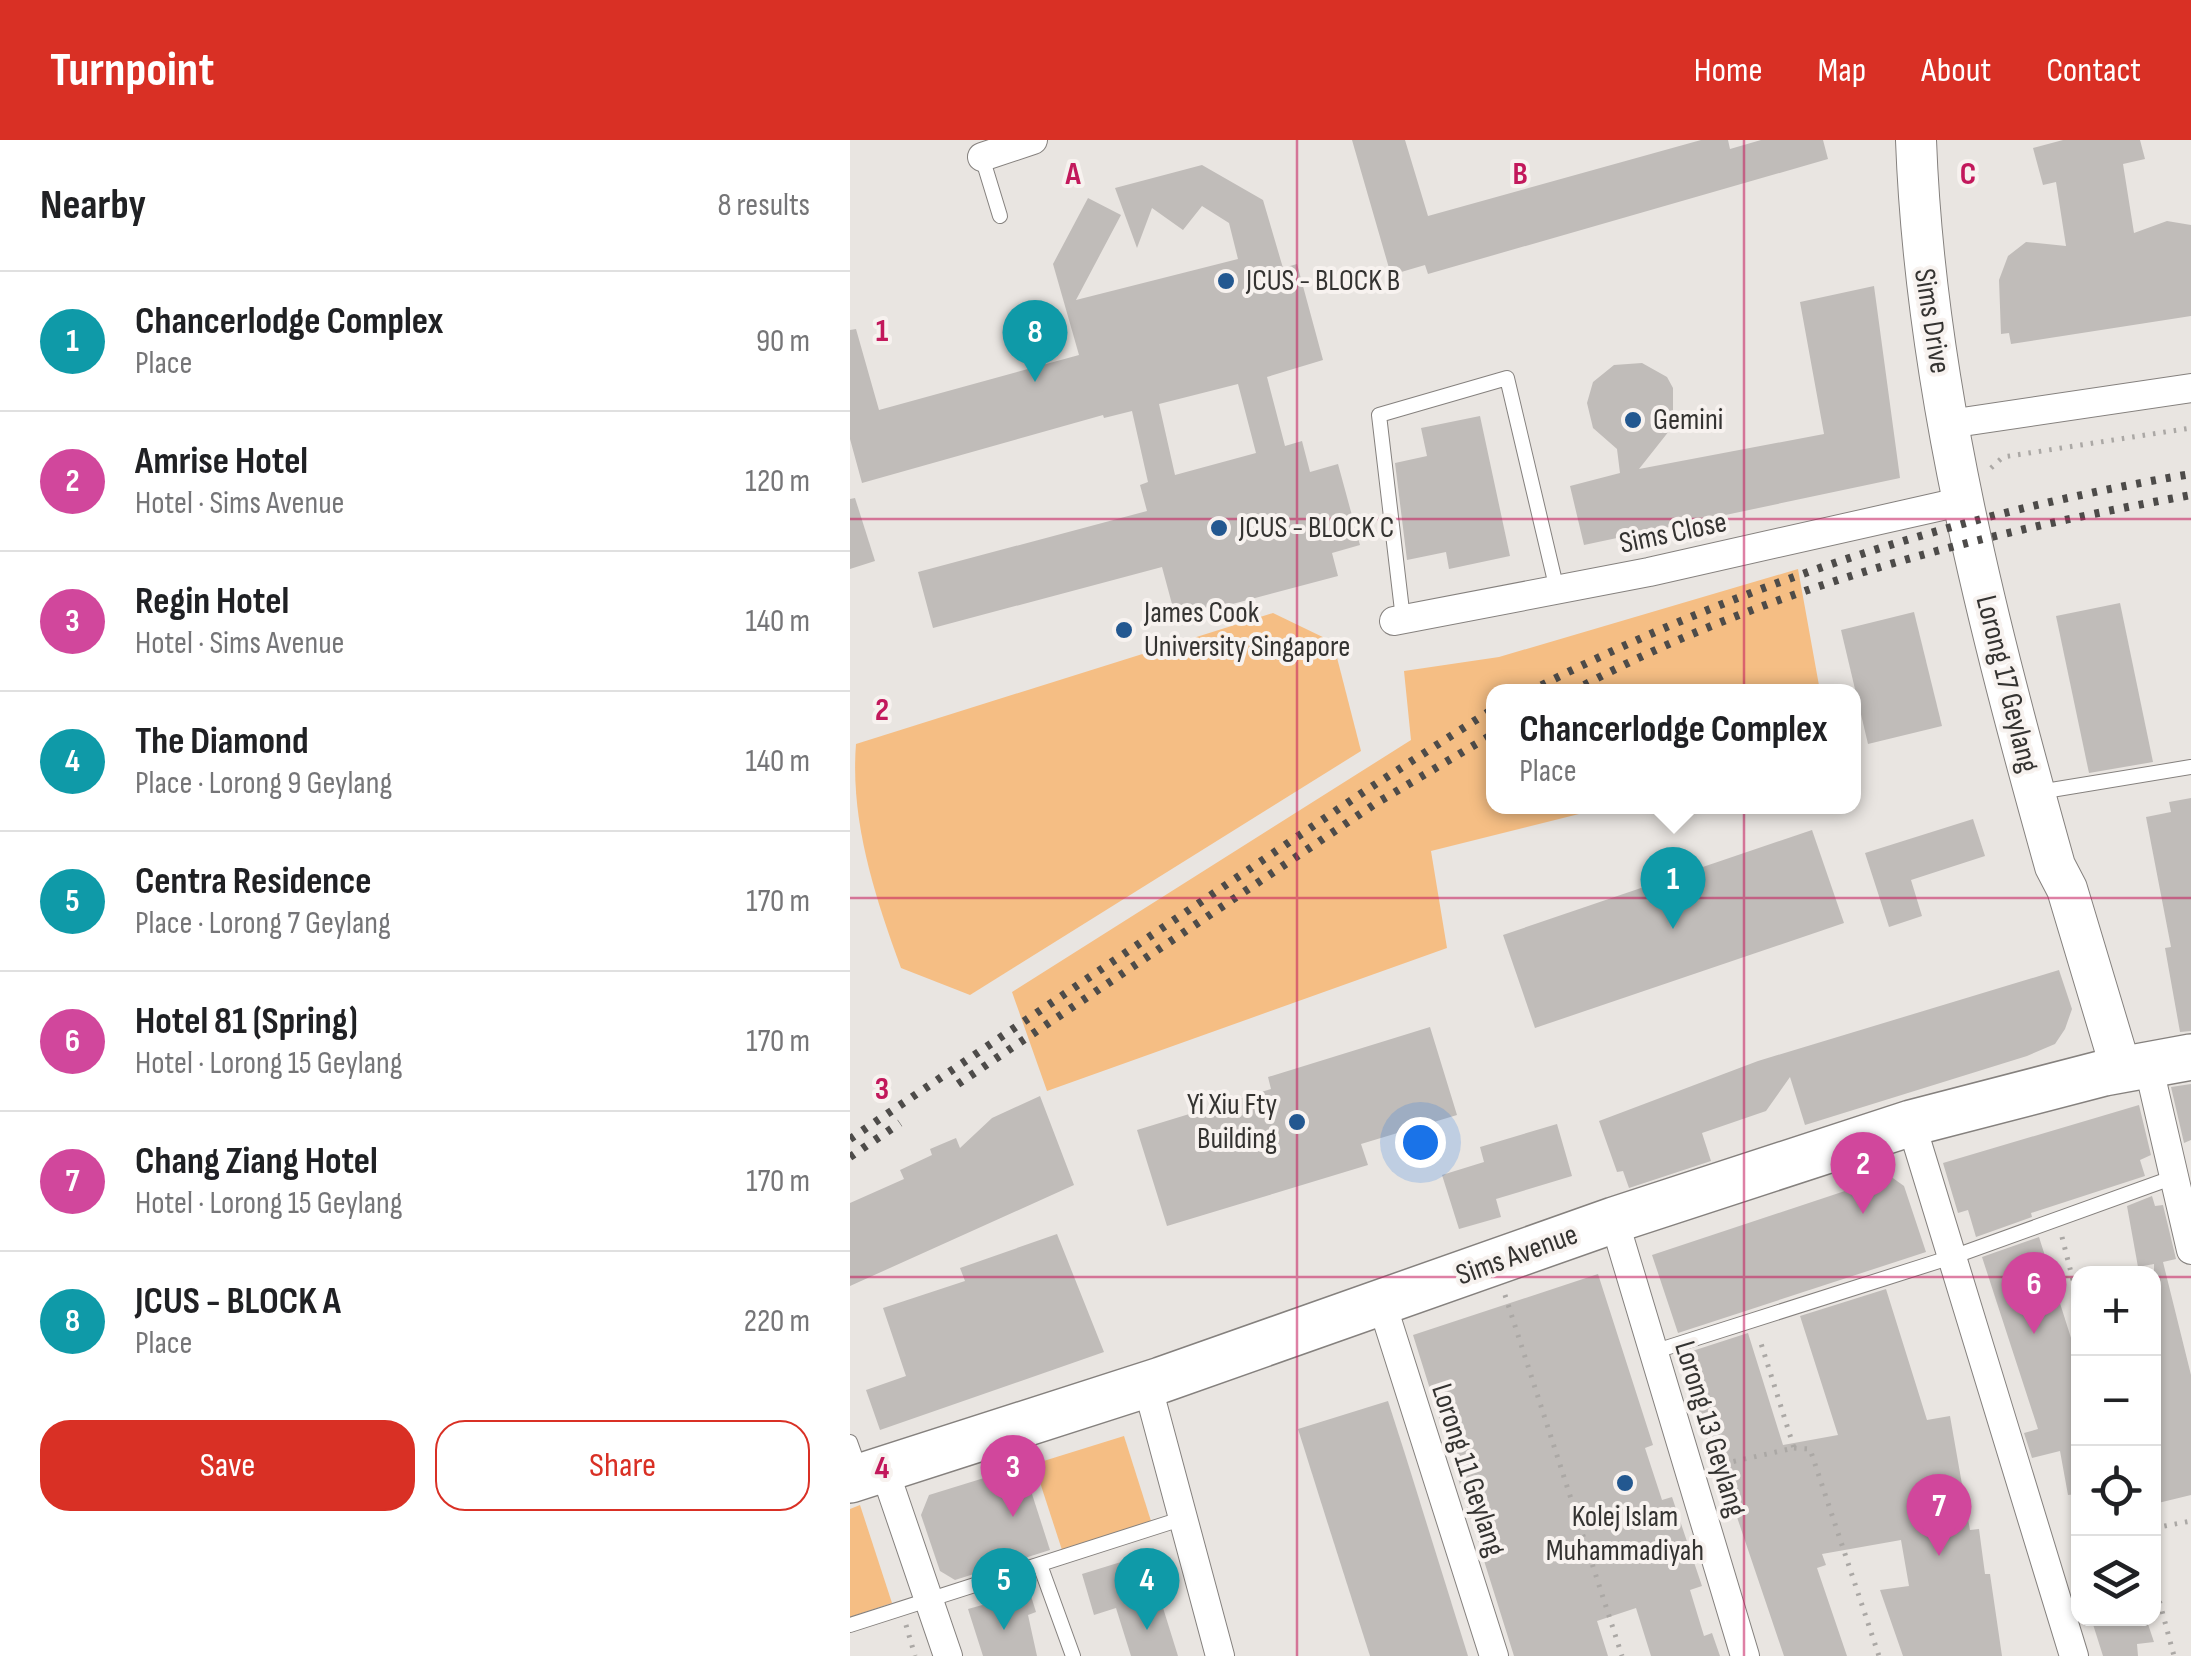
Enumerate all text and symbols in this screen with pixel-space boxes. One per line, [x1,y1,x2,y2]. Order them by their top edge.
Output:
text: Turnpoint [50,42,214,99]
text: Home [1694,49,1763,92]
text: Map [1818,49,1866,92]
text: About [1921,49,1991,92]
text: Contact [2046,49,2141,92]
text: A [1064,155,1081,194]
text: B [1512,155,1528,194]
text: C [1960,155,1976,194]
text: Nearby [40,180,146,231]
text: 8 results [718,186,810,225]
place label: JCUS - BLOCK B [1245,263,1400,299]
street label: Sims Drive [1906,266,1958,376]
marker: JCUS - BLOCK B [1215,270,1237,292]
text: Chancerlodge Complex [135,299,443,344]
pin: 8 [1002,300,1068,382]
text: 1 [876,312,889,351]
text: 1 [66,322,79,361]
text: 90 m [756,322,810,361]
text: Place [135,344,192,383]
place label: Gemini [1653,402,1723,438]
marker: Gemini [1622,409,1644,431]
text: Amrise Hotel [135,439,308,484]
text: 2 [65,462,80,501]
text: 120 m [745,462,810,501]
text: Hotel · Sims Avenue [135,484,344,523]
street label: Sims Close [1616,504,1730,562]
place label: JCUS - BLOCK C [1238,510,1394,546]
marker: JCUS - BLOCK C [1208,517,1230,539]
text: Regin Hotel [135,579,289,624]
street label: Lorong 17 Geylang [1968,592,2046,776]
place label: James Cook University Singapore [1143,595,1350,665]
text: 3 [65,602,80,641]
text: 140 m [746,602,810,641]
marker: James Cook University Singapore [1113,619,1135,641]
text: Hotel · Sims Avenue [135,624,344,663]
popup [1486,684,1861,814]
text: 2 [875,691,889,730]
text: Chancerlodge Complex [1519,707,1828,752]
text: The Diamond [135,719,309,764]
text: 4 [65,742,80,781]
text: 140 m [746,742,810,781]
text: Place [1519,752,1577,791]
text: Place · Lorong 9 Geylang [135,764,392,803]
pin: 1 [1640,846,1706,929]
text: Centra Residence [135,859,371,904]
text: 5 [65,882,80,921]
text: 170 m [746,882,810,921]
text: Place · Lorong 7 Geylang [135,904,391,943]
text: Hotel 81 (Spring) [135,999,358,1044]
text: 6 [65,1022,80,1061]
text: 170 m [746,1022,810,1061]
text: Hotel · Lorong 15 Geylang [135,1044,403,1083]
text: 3 [875,1070,889,1109]
place label: Yi Xiu Fty Building [1187,1087,1277,1157]
marker: Yi Xiu Fty Building [1286,1111,1308,1133]
your location [1395,1117,1446,1168]
pin: 2 [1830,1132,1896,1214]
text: Chang Ziang Hotel [135,1139,378,1184]
text: 7 [66,1162,79,1201]
text: 170 m [746,1162,810,1201]
text: Hotel · Lorong 15 Geylang [135,1184,403,1223]
street label: Sims Avenue [1451,1216,1583,1294]
pin: 6 [2002,1252,2066,1334]
map controls [2071,1266,2161,1626]
button: + [2071,1266,2161,1356]
text: JCUS - BLOCK A [135,1279,341,1324]
text: 8 [65,1302,80,1341]
text: 220 m [744,1302,810,1341]
text: Place [135,1324,192,1363]
street label: Lorong 13 Geylang [1666,1337,1754,1521]
button: − [2071,1356,2161,1446]
street label: Lorong 11 Geylang [1423,1379,1513,1561]
button: Save [40,1420,415,1511]
button: Share [435,1420,810,1511]
pin: 3 [980,1434,1046,1517]
button: locate [2071,1446,2161,1536]
text: 4 [875,1449,890,1488]
marker: Kolej Islam Muhammadiyah [1614,1472,1636,1494]
pin: 7 [1906,1474,1972,1556]
place label: Kolej Islam Muhammadiyah [1546,1499,1704,1569]
button: layers [2071,1536,2161,1626]
pin: 5 [972,1548,1036,1630]
pin: 4 [1114,1548,1180,1630]

